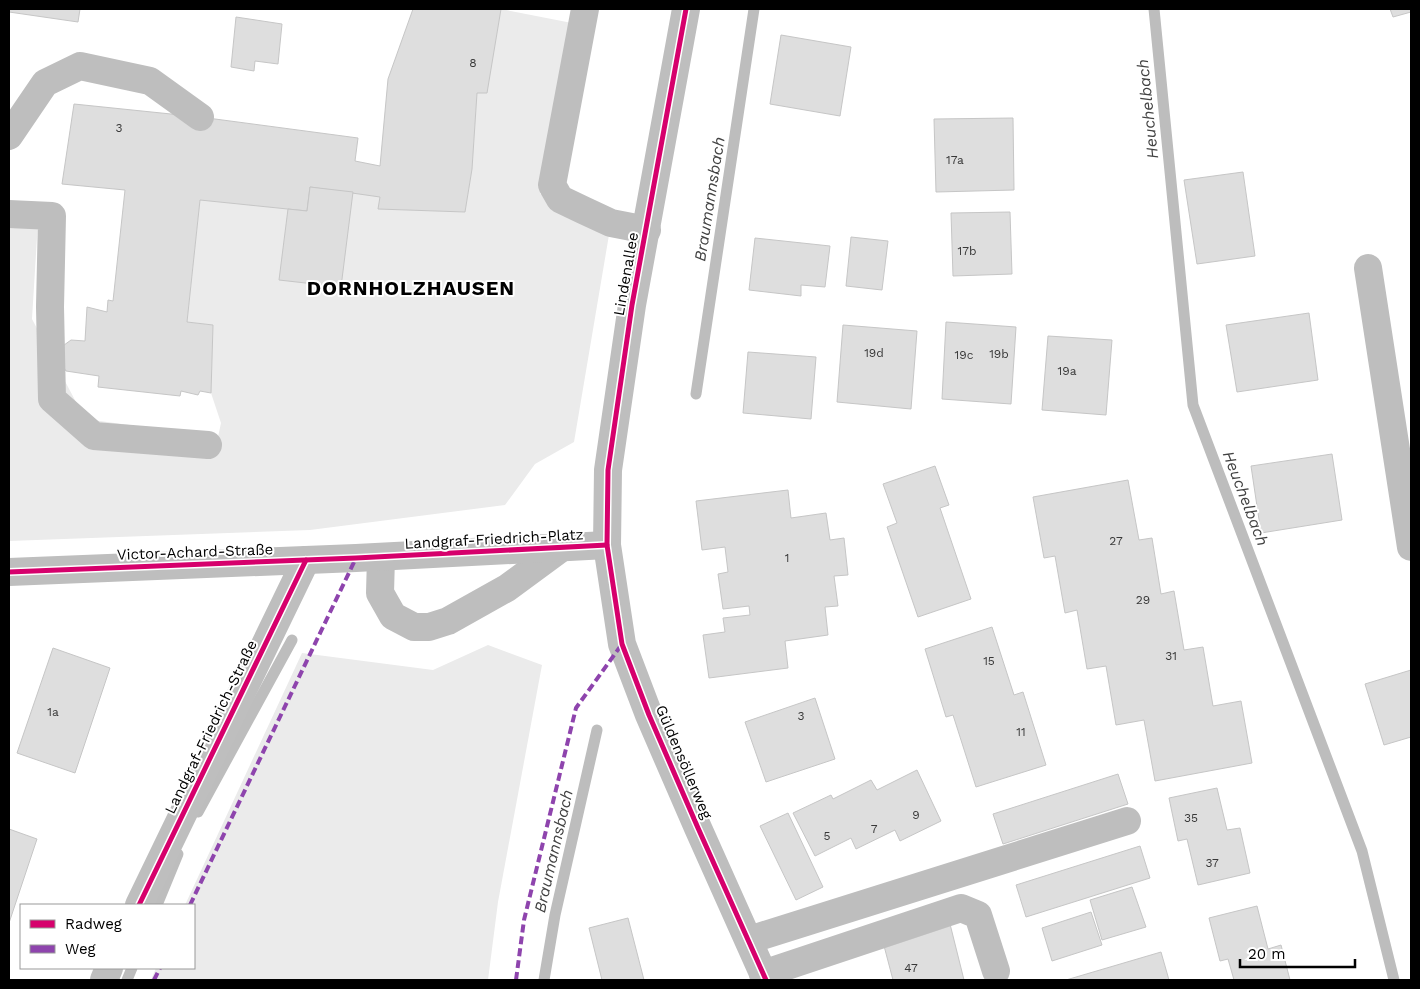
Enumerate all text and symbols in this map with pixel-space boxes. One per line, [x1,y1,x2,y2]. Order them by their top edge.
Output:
house number: 8 [469,56,477,70]
water label: Heuchelbach [1133,58,1162,160]
house number: 3 [116,121,123,135]
water label: Braumannsbach [690,136,729,263]
house number: 17a [946,153,964,167]
street label: Lindenallee [610,231,642,317]
house number: 17b [958,244,976,258]
district label: DORNHOLZHAUSEN [307,276,515,300]
house number: 19d [864,346,884,360]
house number: 19b [989,347,1009,361]
house number: 19c [955,348,974,362]
house number: 19a [1058,364,1077,378]
water label: Heuchelbach [1219,448,1272,548]
street label: Landgraf-Friedrich-Platz [404,525,584,553]
house number: 27 [1109,534,1123,548]
street label: Victor-Achard-Straße [116,540,274,564]
house number: 1 [785,551,789,565]
house number: 29 [1136,593,1150,607]
street label: Landgraf-Friedrich-Straße [161,637,261,817]
house number: 31 [1165,649,1177,663]
house number: 15 [983,654,995,668]
street label: Güldensöllerweg [652,702,716,822]
house number: 1a [47,705,59,719]
house number: 3 [798,709,805,723]
house number: 11 [1016,725,1026,739]
water label: Braumannsbach [530,788,577,914]
house number: 9 [912,808,920,822]
house number: 35 [1184,811,1198,825]
house number: 7 [871,822,878,836]
house number: 5 [824,829,831,843]
house number: 37 [1205,856,1219,870]
legend [20,904,195,969]
text: Radweg [65,915,122,933]
scale bar [1240,936,1355,968]
text: Weg [65,940,96,958]
text: 20 m [1248,945,1286,963]
house number: 47 [904,961,918,975]

